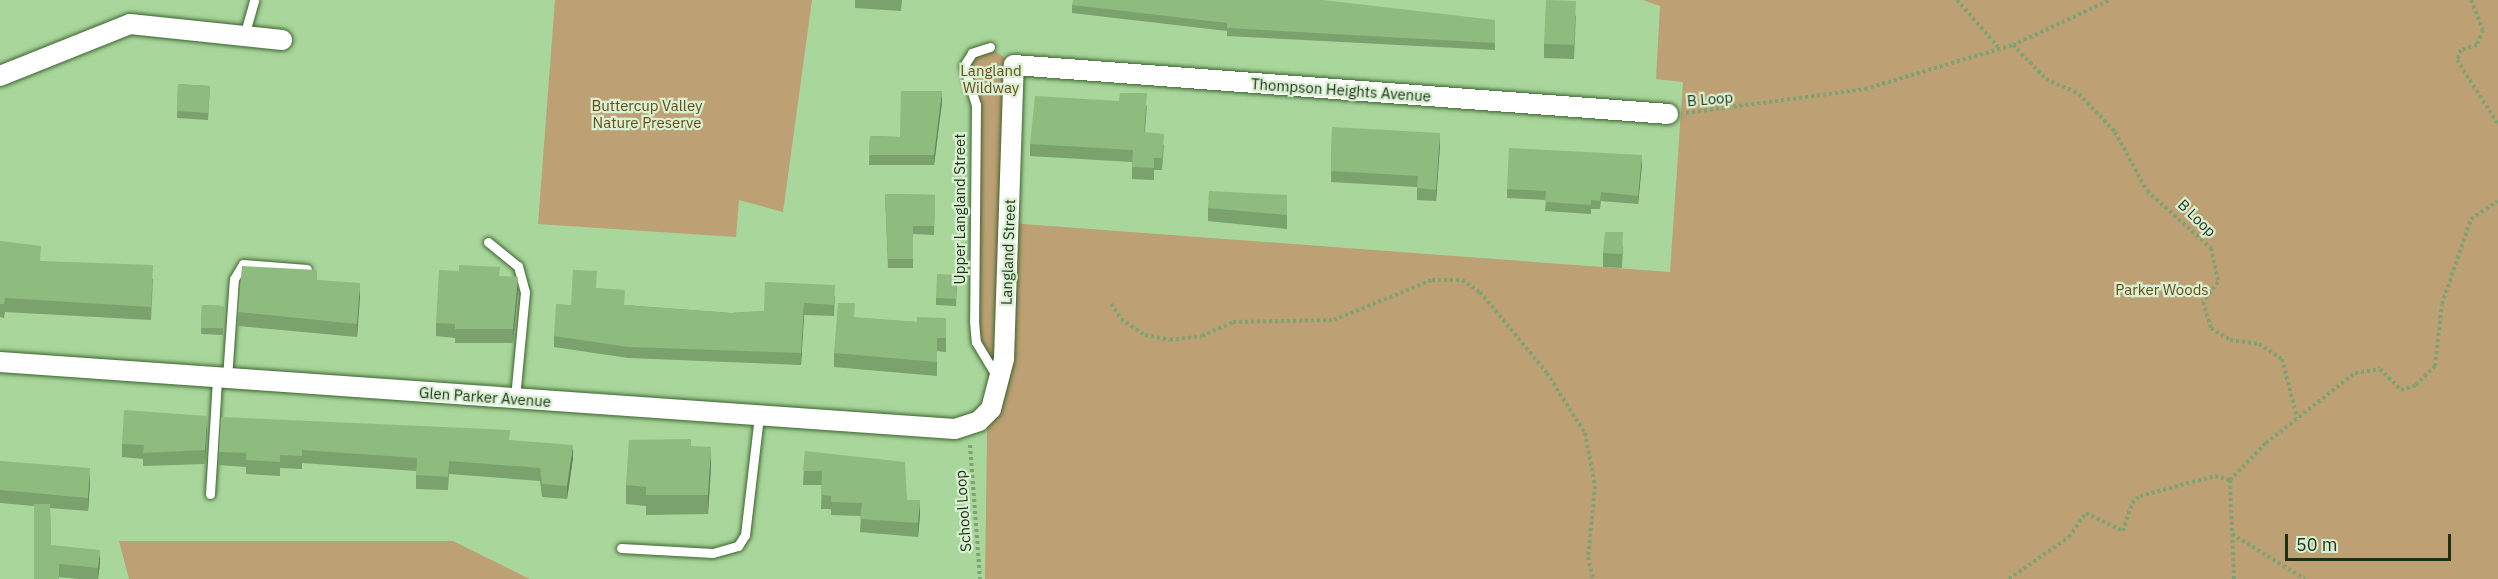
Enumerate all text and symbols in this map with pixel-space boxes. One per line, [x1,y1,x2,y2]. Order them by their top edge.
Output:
park label: Langland Wildway [960,61,1022,96]
street label: Thompson Heights Avenue [1250,75,1432,105]
street label: B Loop [1686,88,1734,110]
park label: Buttercup Valley Nature Preserve [591,96,703,131]
street label: Upper Langland Street [951,134,969,284]
street label: B Loop [2174,195,2220,241]
street label: Langland Street [997,199,1019,305]
park label: Parker Woods [2115,281,2209,299]
street label: Glen Parker Avenue [418,383,552,411]
street label: School Loop [951,469,975,553]
scale bar [2288,522,2454,560]
text: 50 m [2296,533,2338,556]

